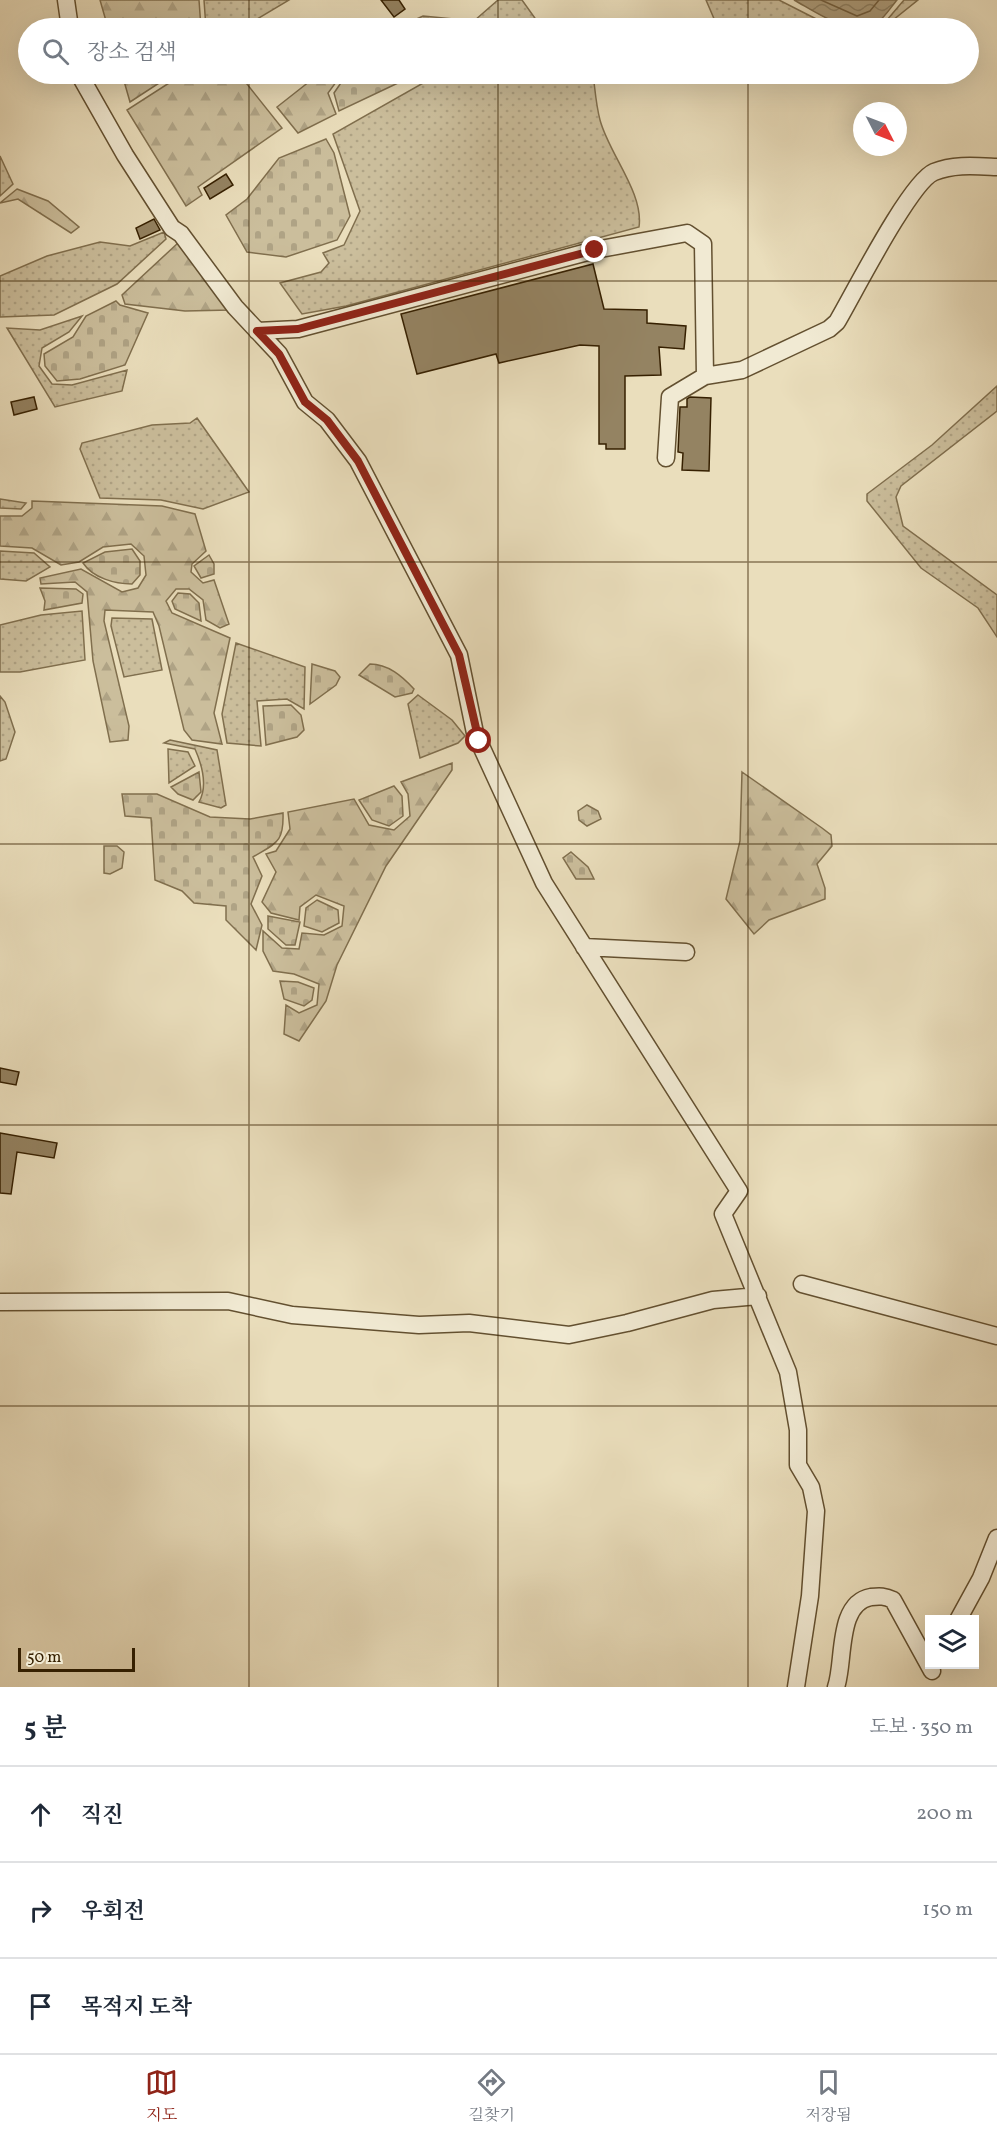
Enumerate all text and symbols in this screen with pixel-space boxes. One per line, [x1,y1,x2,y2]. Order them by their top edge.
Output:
search box [18,18,979,84]
icon: search [39,35,72,68]
text: 장소 검색 [87,38,176,69]
north arrow [853,102,907,156]
route end [581,236,607,262]
route start [465,727,491,753]
map controls [925,1615,979,1669]
button: layers [925,1615,979,1669]
scale bar [18,1645,135,1672]
text: 50 m [27,1647,61,1669]
text: 5 분 [24,1711,67,1747]
text: 도보 · 350 m [869,1714,973,1742]
icon: ahead [24,1798,57,1831]
text: 200 m [916,1800,973,1828]
text: 직진 [81,1801,124,1832]
icon: right [24,1894,57,1927]
text: 150 m [922,1896,973,1924]
text: 우회전 [81,1897,145,1928]
icon: arrive [24,1990,57,2023]
text: 목적지 도착 [81,1993,192,2024]
tab: 지도 [145,2066,178,2127]
tab: 길찾기 [469,2066,515,2127]
tab: 저장됨 [805,2066,852,2127]

